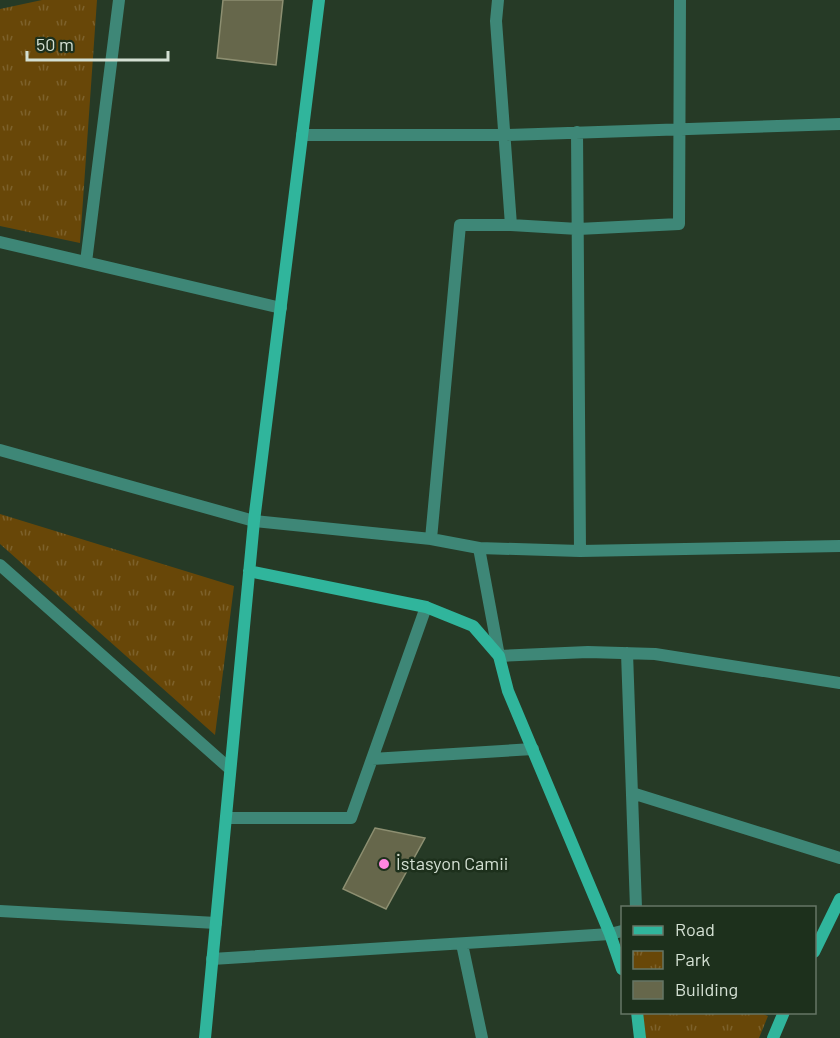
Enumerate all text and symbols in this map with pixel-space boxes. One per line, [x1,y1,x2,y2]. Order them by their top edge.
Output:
scale bar [27,24,168,62]
text: 50 m [36,33,74,55]
place label: İstasyon Camii [396,852,508,874]
marker: İstasyon Camii [377,857,391,871]
legend [621,906,816,1014]
text: Road [675,918,715,940]
text: Park [675,948,710,970]
text: Building [675,978,738,1000]

